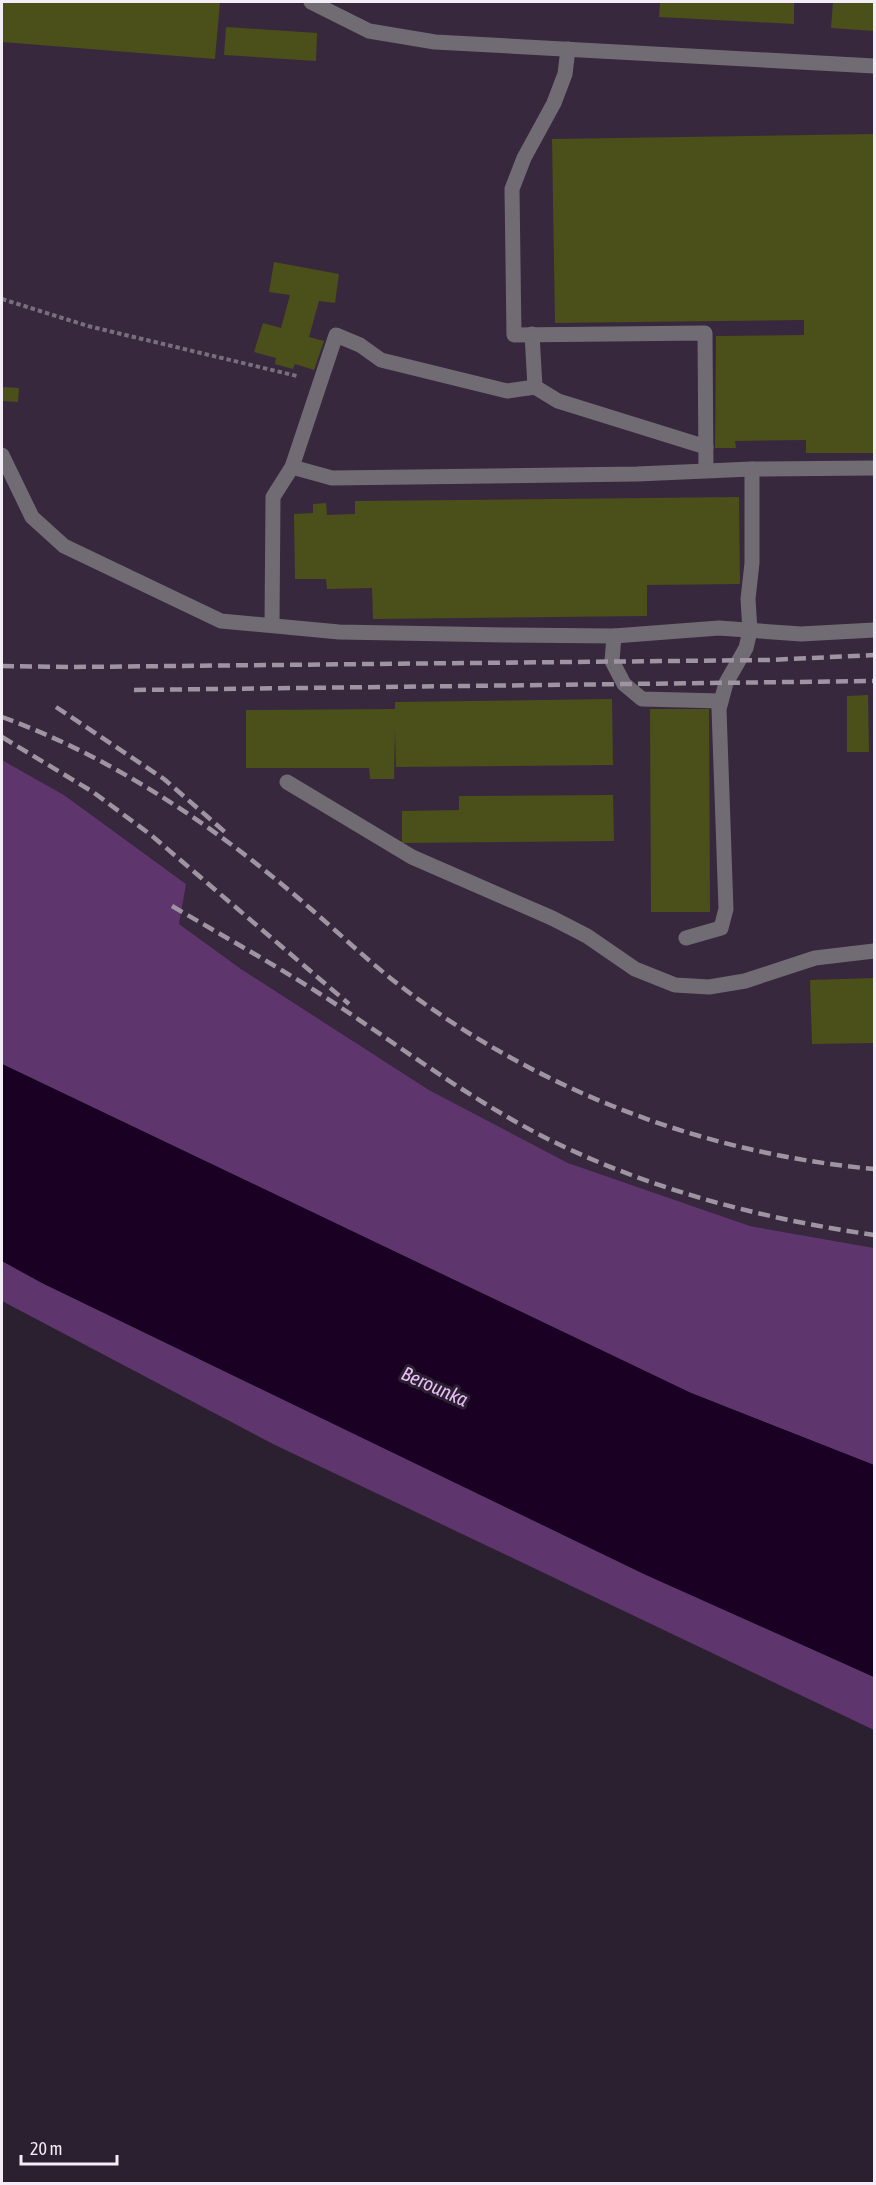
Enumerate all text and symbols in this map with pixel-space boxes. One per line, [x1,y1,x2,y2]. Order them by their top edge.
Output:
water label: Berounka [398,1361,472,1411]
scale bar [21,2128,117,2166]
text: 20 m [30,2138,62,2159]

